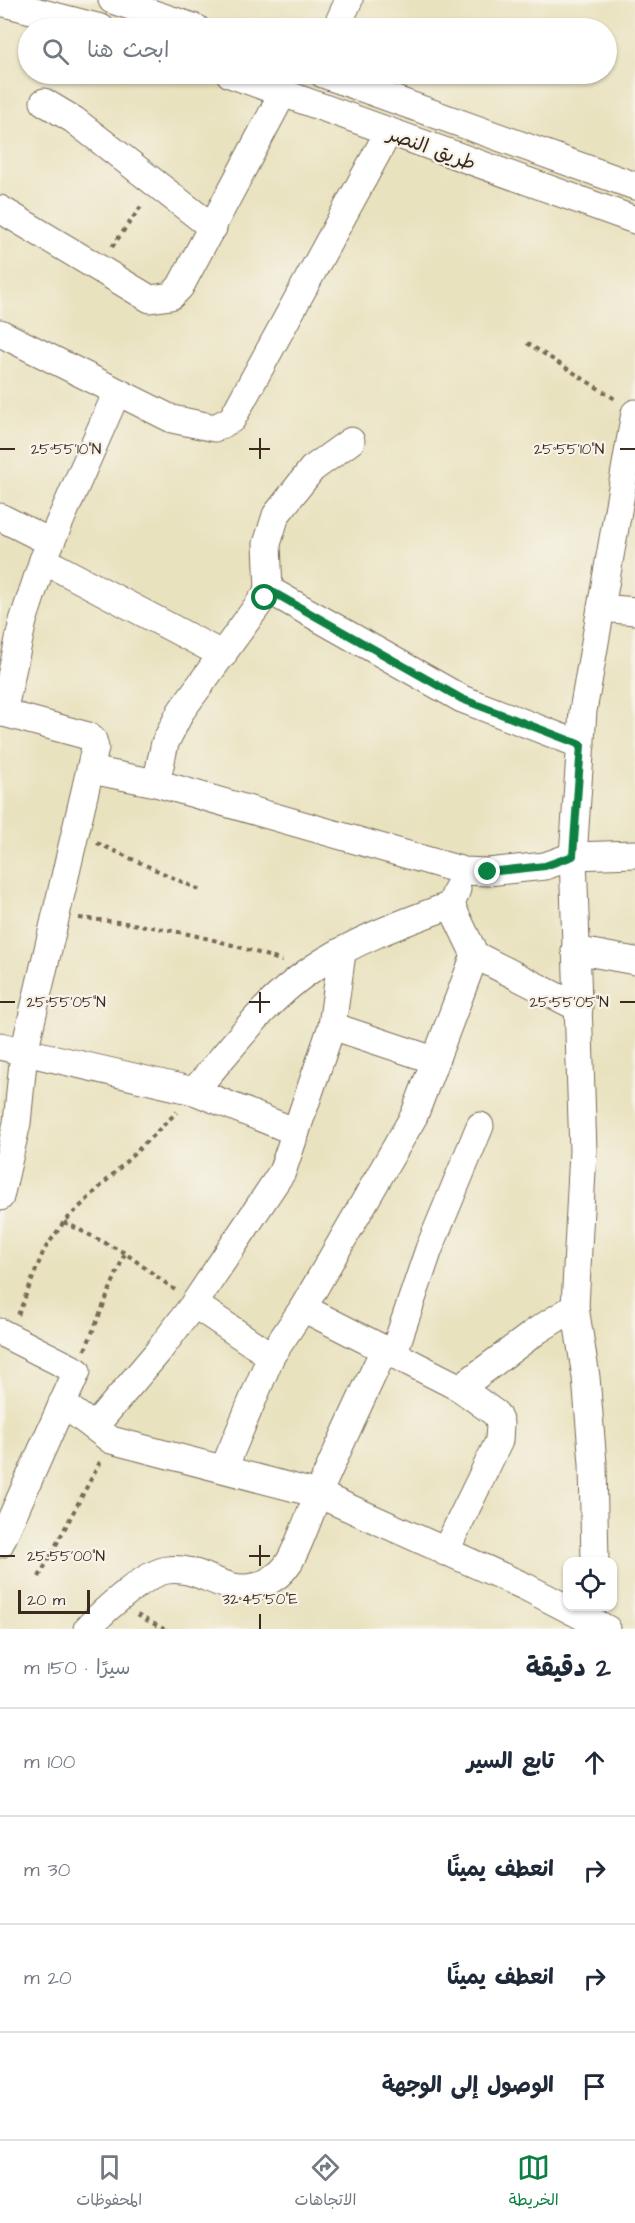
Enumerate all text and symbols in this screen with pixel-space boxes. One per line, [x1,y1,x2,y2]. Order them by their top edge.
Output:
search box [18,18,617,84]
icon: search [39,35,72,68]
text: ابحث هنا [87,35,169,66]
street label: طريق النصر [382,119,480,178]
text: 25°55'10"N [31,439,101,460]
text: 25°55'10"N [534,439,604,460]
route start [251,584,277,610]
route end [474,858,500,884]
text: 25°55'05"N [26,992,106,1013]
text: 25°55'05"N [529,992,609,1013]
text: 25°55'00"N [27,1546,105,1567]
map controls [563,1557,617,1611]
button: locate [563,1557,617,1611]
scale bar [18,1587,90,1614]
text: 20 m [27,1589,65,1611]
text: 32°45'50"E [222,1589,298,1610]
text: 2 دقيقة [526,1650,611,1686]
text: سيرًا · 150 m [24,1654,131,1682]
text: تابع السير [467,1746,554,1777]
icon: ahead [578,1746,611,1779]
text: 100 m [24,1748,75,1776]
text: انعطف يمينًا [447,1854,554,1885]
icon: right [578,1854,611,1887]
text: 30 m [24,1856,70,1884]
text: انعطف يمينًا [447,1962,554,1993]
icon: right [578,1962,611,1995]
text: 20 m [24,1964,72,1992]
text: الوصول إلى الوجهة [382,2070,554,2101]
icon: arrive [578,2070,611,2103]
tab: المحفوظات [76,2151,142,2214]
tab: الاتجاهات [295,2151,356,2214]
tab: الخريطة [509,2151,559,2214]

